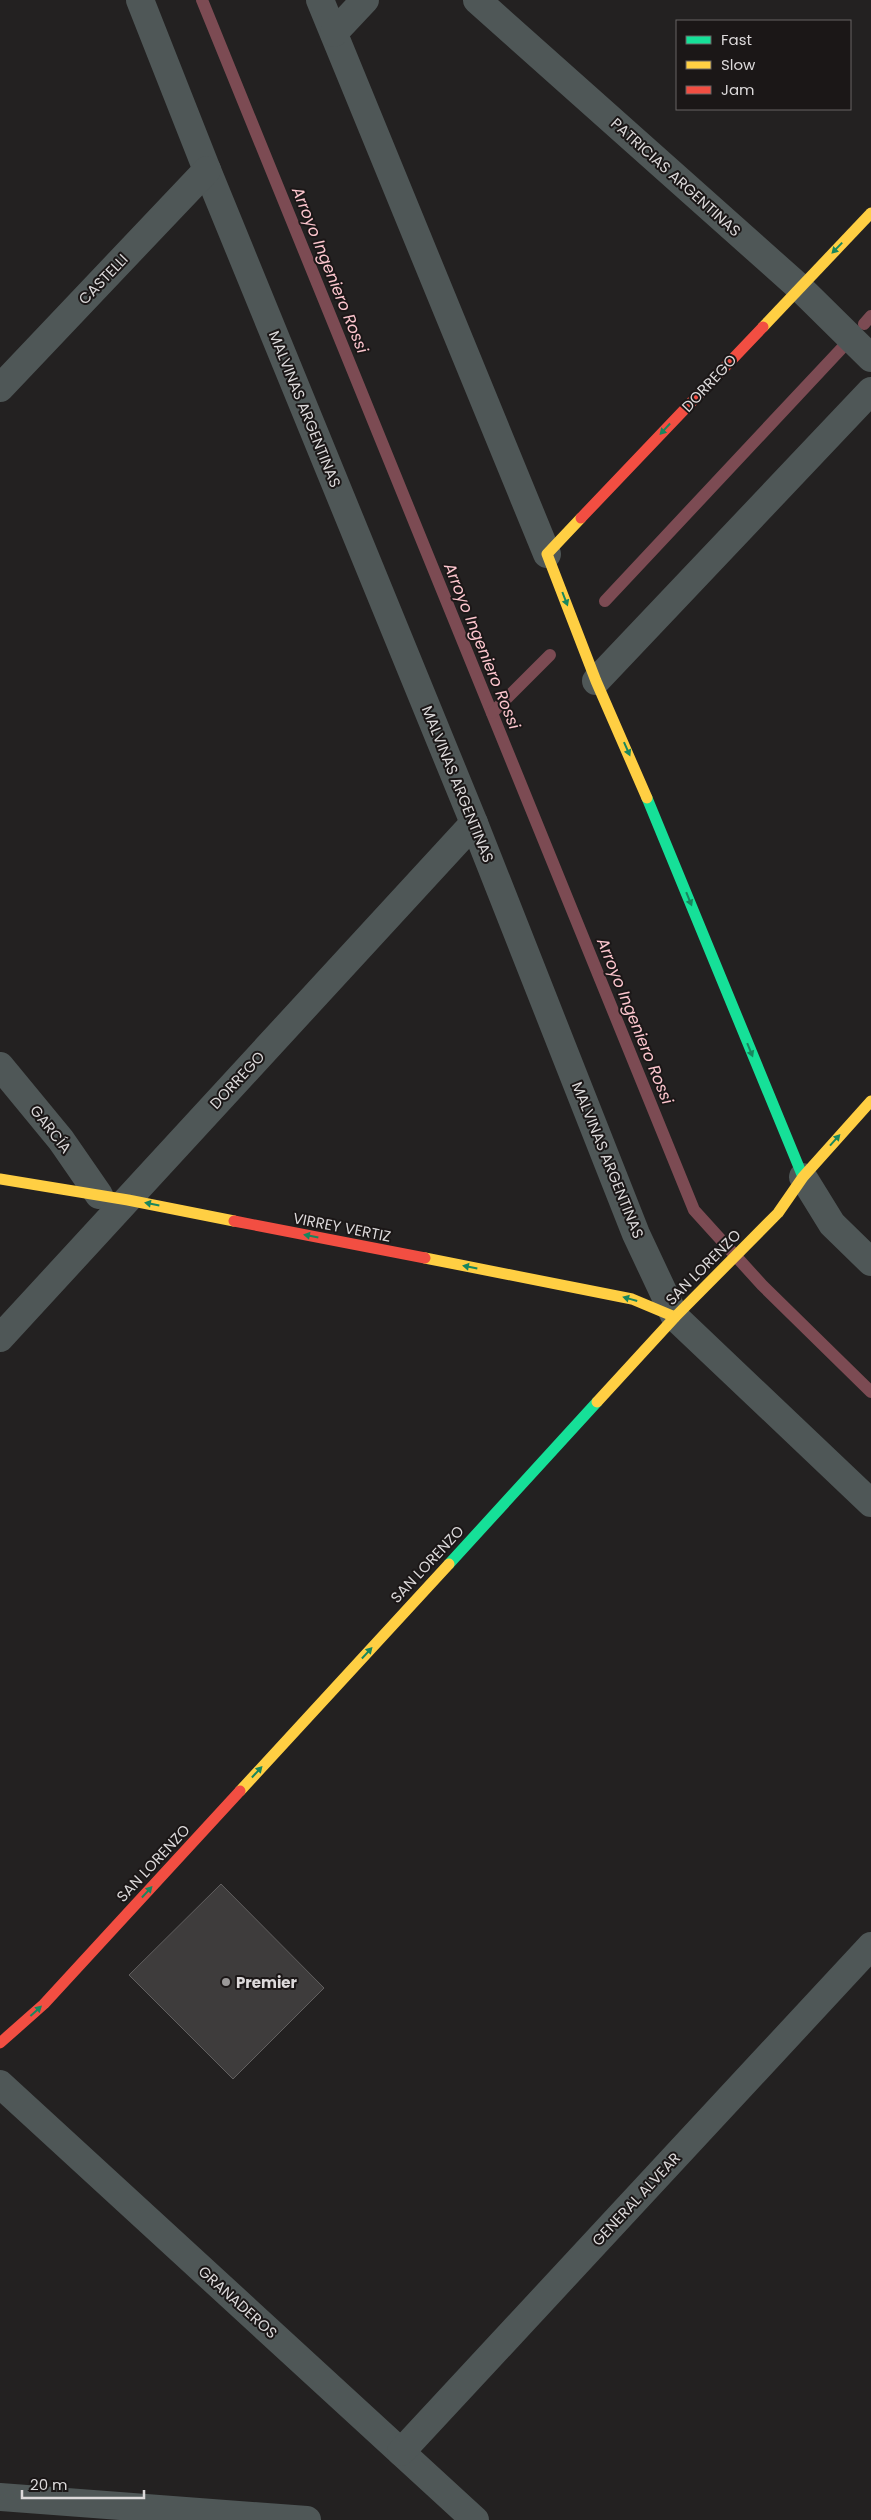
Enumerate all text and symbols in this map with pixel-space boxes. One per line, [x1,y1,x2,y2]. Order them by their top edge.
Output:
legend [676,20,851,110]
text: Fast [721,29,752,50]
text: Slow [721,54,756,75]
text: Jam [721,79,755,100]
street label: PATRICIAS ARGENTINAS [606,113,746,241]
water label: Arroyo Ingeniero Rossi [286,182,374,358]
one-way arrow [831,242,843,254]
street label: CASTELLI [74,249,132,309]
street label: MALVINAS ARGENTINAS [264,328,346,490]
street label: DORREGO [677,349,741,416]
one-way arrow [659,423,671,435]
water label: Arroyo Ingeniero Rossi [438,558,526,734]
one-way arrow [561,592,569,606]
street label: MALVINAS ARGENTINAS [417,703,499,865]
one-way arrow [623,742,631,756]
one-way arrow [685,892,693,906]
water label: Arroyo Ingeniero Rossi [591,933,679,1109]
one-way arrow [747,1043,755,1057]
street label: DORREGO [205,1046,269,1113]
street label: MALVINAS ARGENTINAS [567,1079,649,1241]
street label: GARCÍA [25,1100,77,1158]
one-way arrow [829,1135,841,1147]
one-way arrow [143,1200,159,1208]
street label: VIRREY VERTIZ [291,1207,393,1247]
street label: SAN LORENZO [661,1224,746,1309]
one-way arrow [303,1232,319,1240]
one-way arrow [462,1263,478,1271]
one-way arrow [622,1295,637,1303]
street label: SAN LORENZO [386,1520,469,1607]
one-way arrow [361,1647,373,1659]
one-way arrow [251,1767,263,1779]
street label: SAN LORENZO [112,1819,195,1906]
one-way arrow [141,1886,153,1898]
place label: Premier [236,1972,298,1993]
marker: Premier [220,1976,232,1988]
one-way arrow [30,2005,42,2017]
street label: GENERAL ALVEAR [587,2148,685,2250]
street label: GRANADEROS [194,2261,282,2343]
scale bar [22,2468,145,2500]
text: 20 m [30,2474,68,2495]

